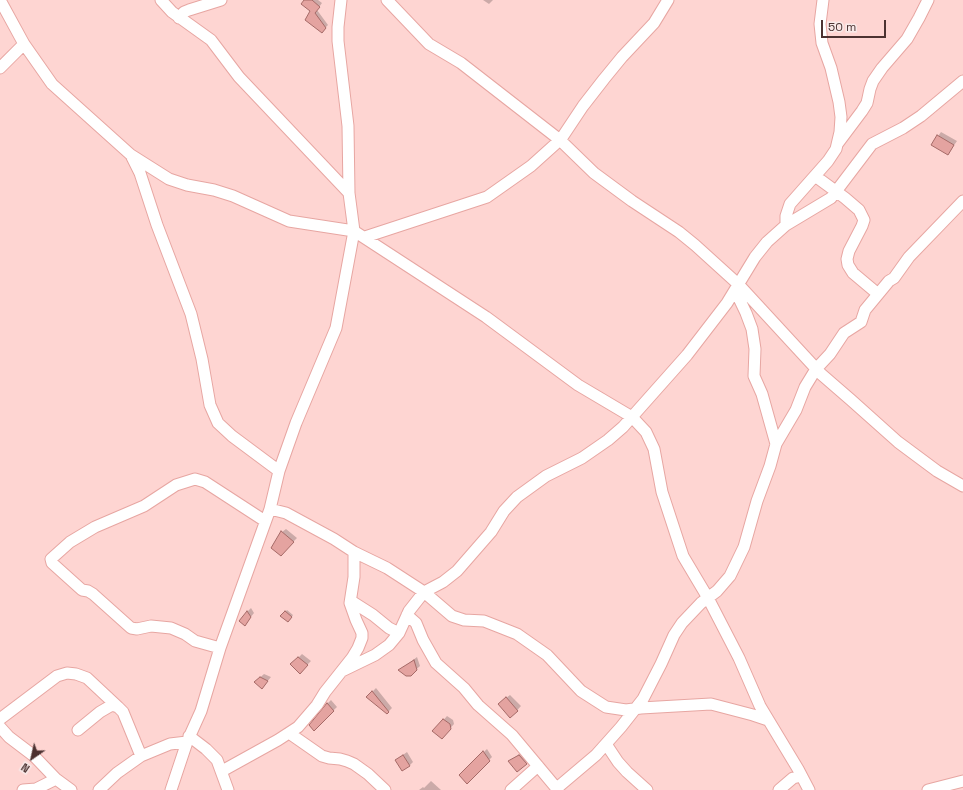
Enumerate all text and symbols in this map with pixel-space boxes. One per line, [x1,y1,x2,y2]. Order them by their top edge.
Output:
scale bar [823,12,888,38]
text: 50 m [828,19,856,35]
north arrow [12,738,52,778]
text: N [18,760,32,776]

